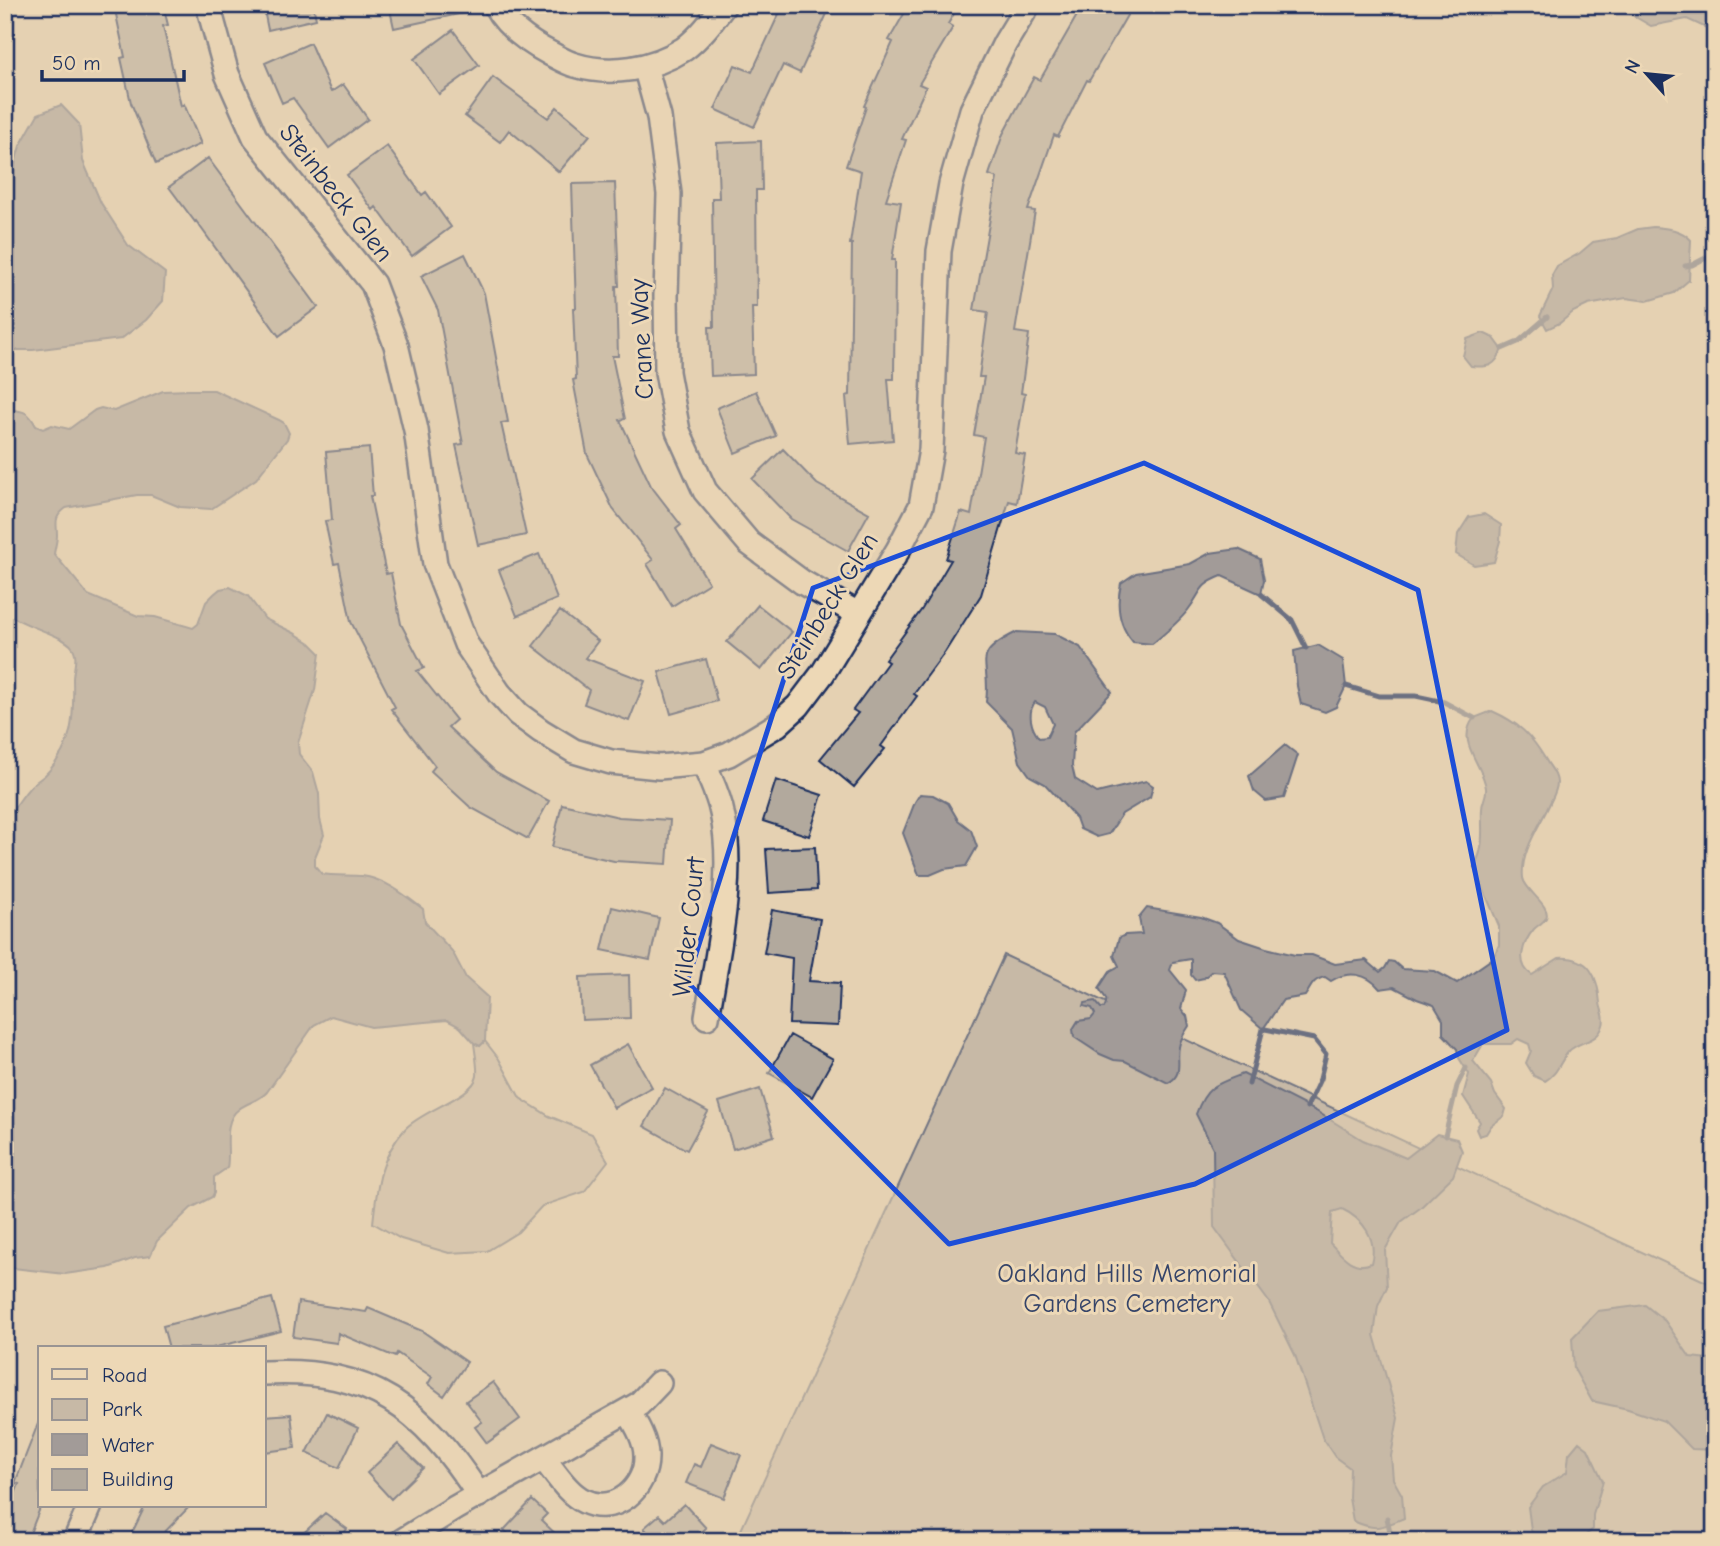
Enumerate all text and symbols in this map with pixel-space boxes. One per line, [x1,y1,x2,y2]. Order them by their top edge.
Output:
scale bar [42,38,184,82]
north arrow [1612,38,1682,108]
text: 50 m [52,51,101,75]
text: N [1620,56,1645,77]
street label: Steinbeck Glen [273,118,399,268]
street label: Crane Way [624,277,660,400]
street label: Steinbeck Glen [771,527,885,685]
street label: Wilder Court [667,854,711,999]
park label: Oakland Hills Memorial Gardens Cemetery [997,1259,1257,1319]
legend [38,1346,266,1508]
text: Road [102,1363,147,1387]
text: Park [102,1397,142,1421]
text: Water [102,1433,155,1457]
text: Building [102,1467,174,1491]

